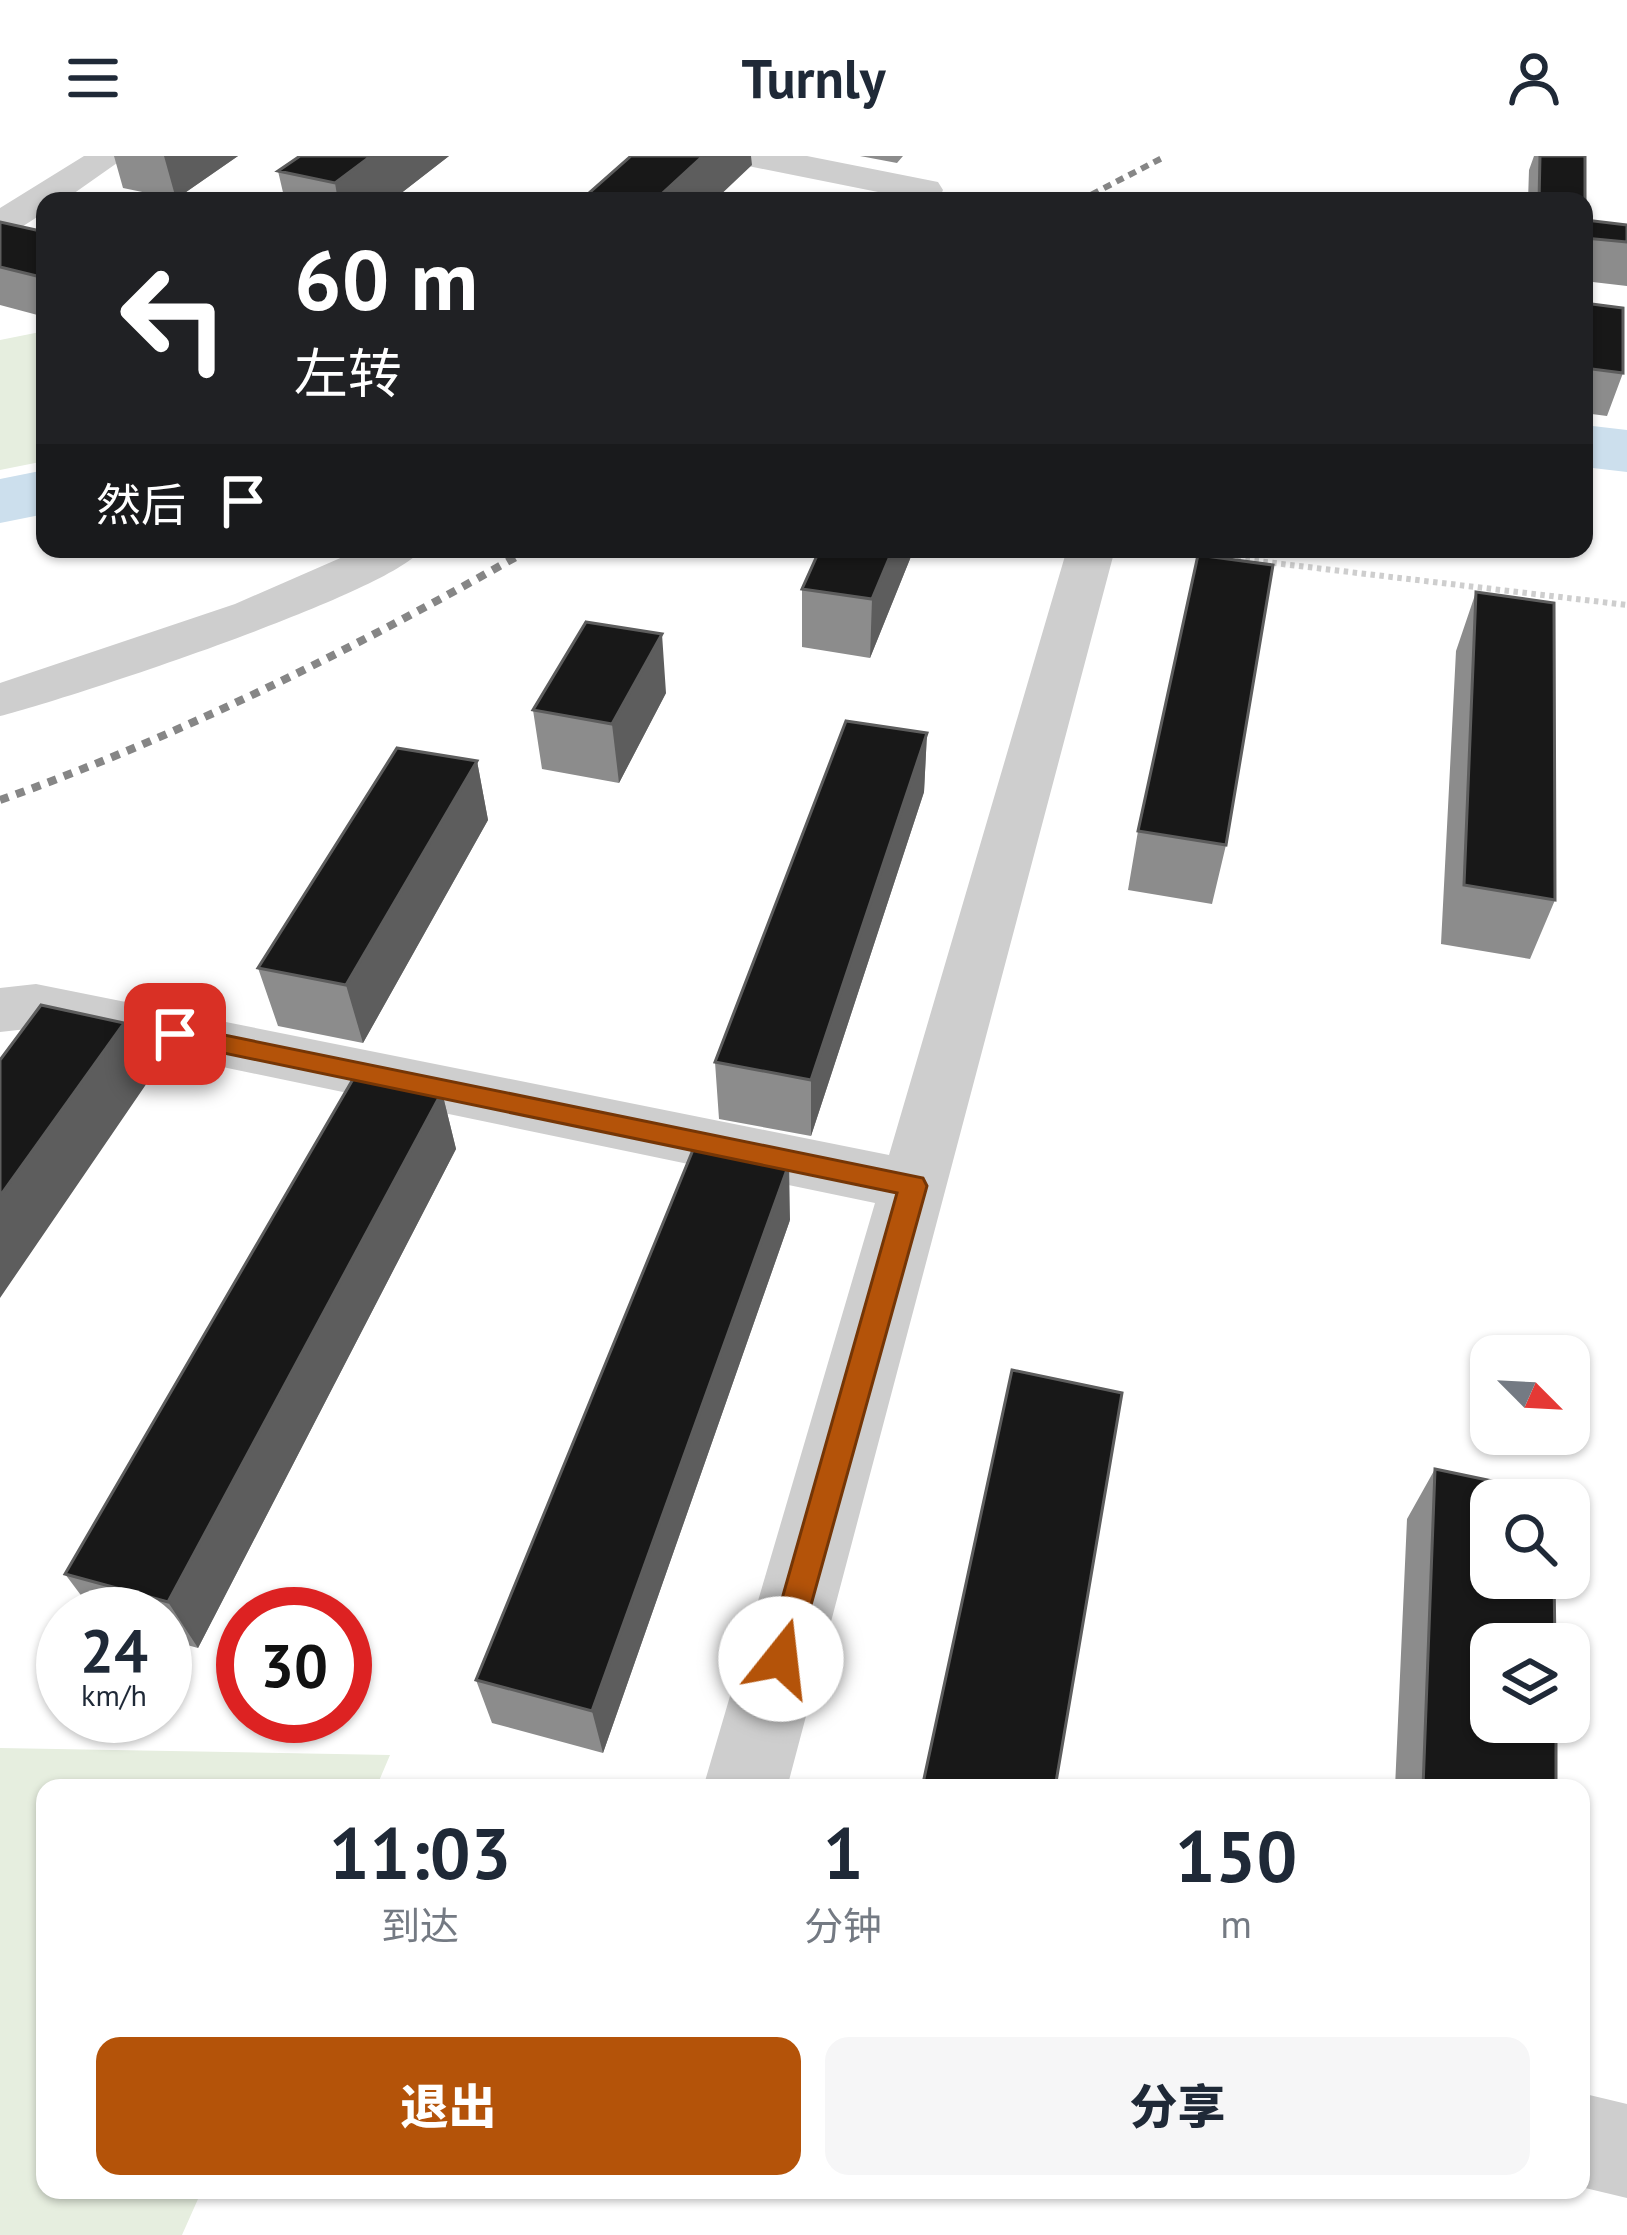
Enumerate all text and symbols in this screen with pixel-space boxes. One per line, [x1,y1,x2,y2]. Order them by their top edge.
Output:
text: Turnly [741,43,886,113]
icon: menu [60,45,126,111]
icon: person [1501,45,1567,111]
text: 60 m [294,224,478,333]
icon: left [96,240,252,396]
text: 左转 [294,338,402,408]
icon: arrive [210,468,276,534]
text: 然后 [96,475,186,533]
pin [124,983,226,1085]
icon: arrive [142,1001,208,1067]
north arrow [1470,1335,1590,1455]
map controls [1470,1335,1590,1743]
button: search [1470,1479,1590,1599]
speed limit sign: 30 [216,1587,372,1743]
position arrow [718,1596,844,1722]
text: 24 [80,1611,148,1689]
button: layers [1470,1623,1590,1743]
text: km/h [81,1675,147,1714]
text: 11:03 [329,1806,511,1899]
text: 1 [823,1806,864,1899]
text: 150 [1175,1809,1297,1902]
text: m [1220,1898,1252,1949]
text: 到达 [381,1900,459,1951]
text: 分钟 [804,1900,882,1951]
button: 退出 [96,2037,801,2175]
button: 分享 [825,2037,1530,2175]

